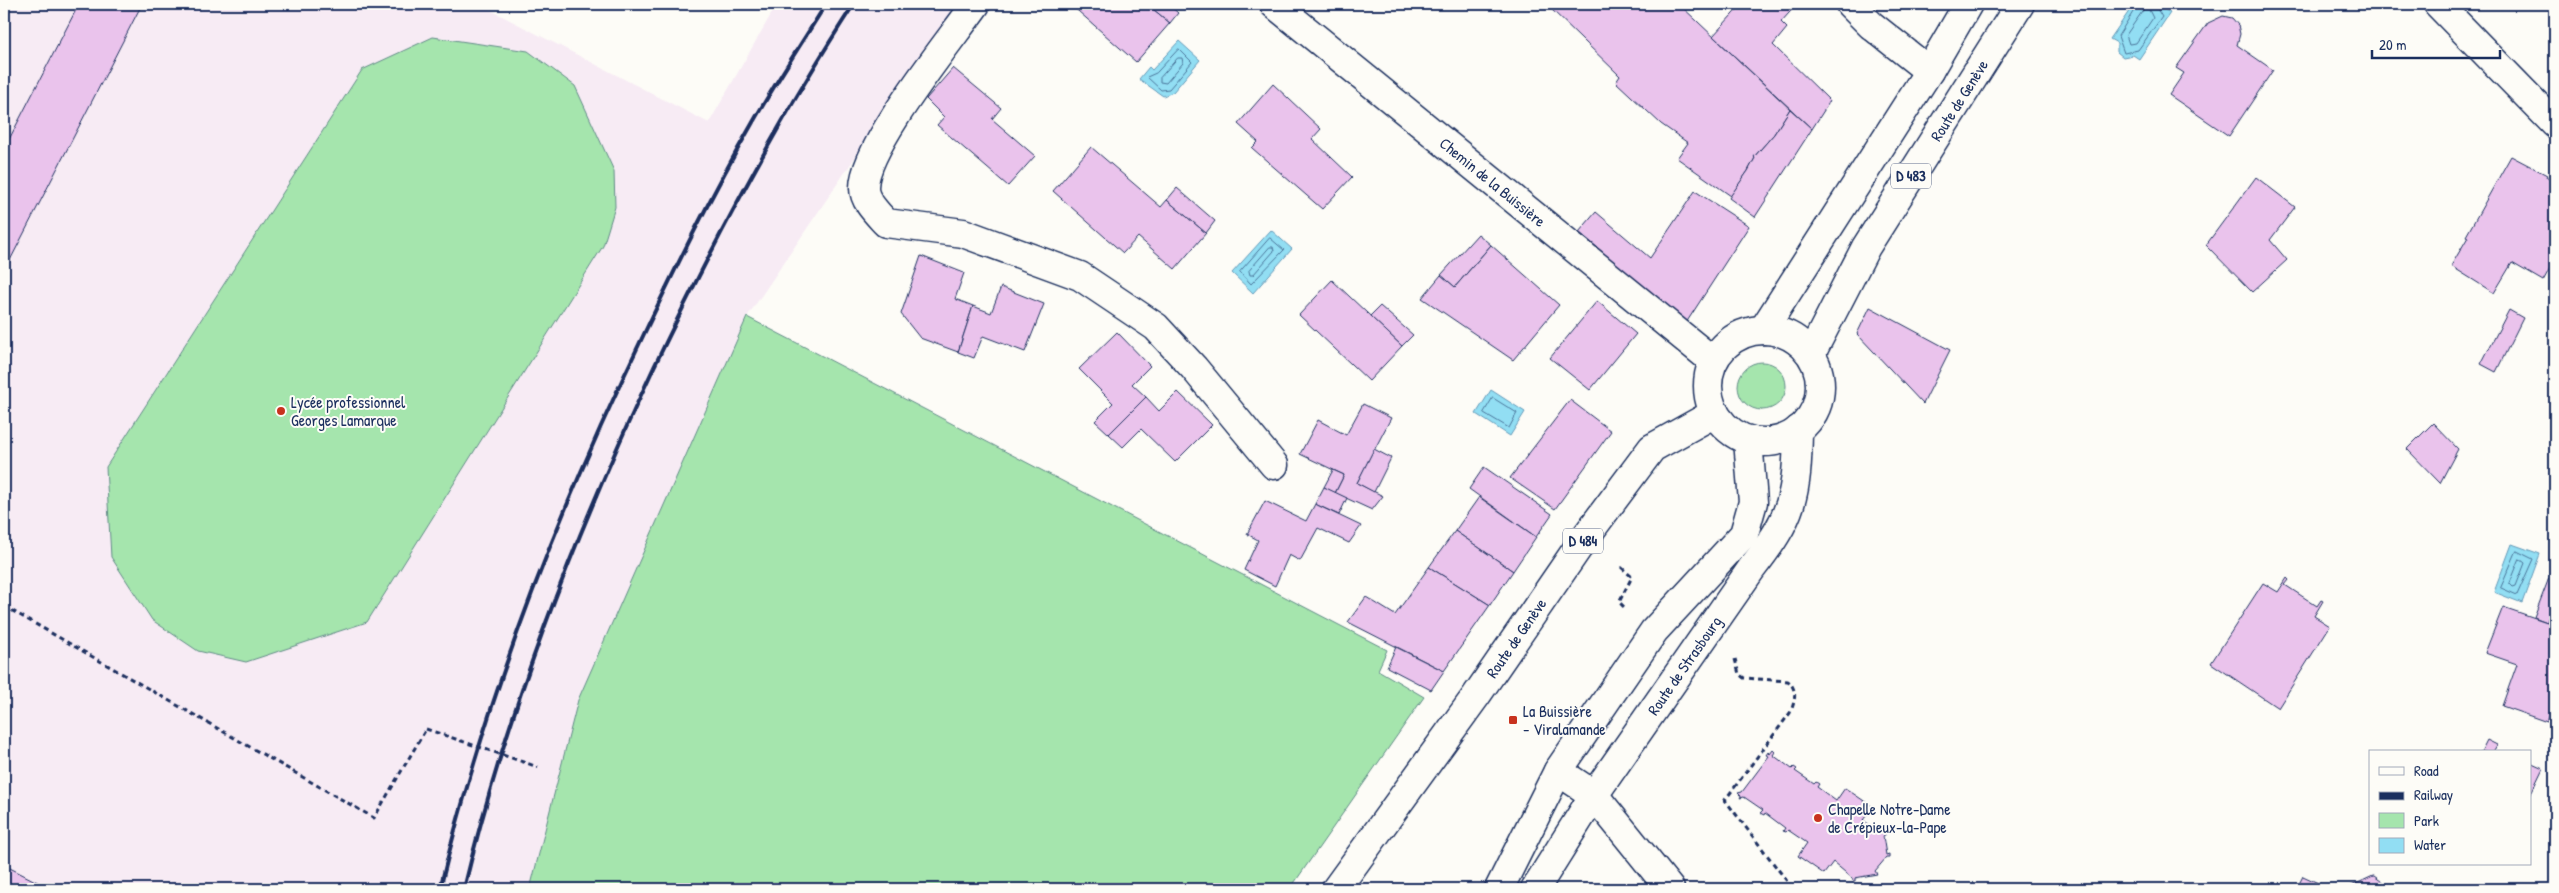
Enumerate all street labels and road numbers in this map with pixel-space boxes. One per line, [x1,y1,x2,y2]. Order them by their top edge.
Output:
street label: Route de Genève [1925,55,1993,145]
street label: Chemin de la Buissière [1435,132,1551,232]
road number: D 483 [1891,164,1931,188]
road number: D 484 [1563,528,1603,554]
street label: Route de Genève [1481,593,1552,682]
street label: Route de Strasbourg [1642,611,1727,719]

